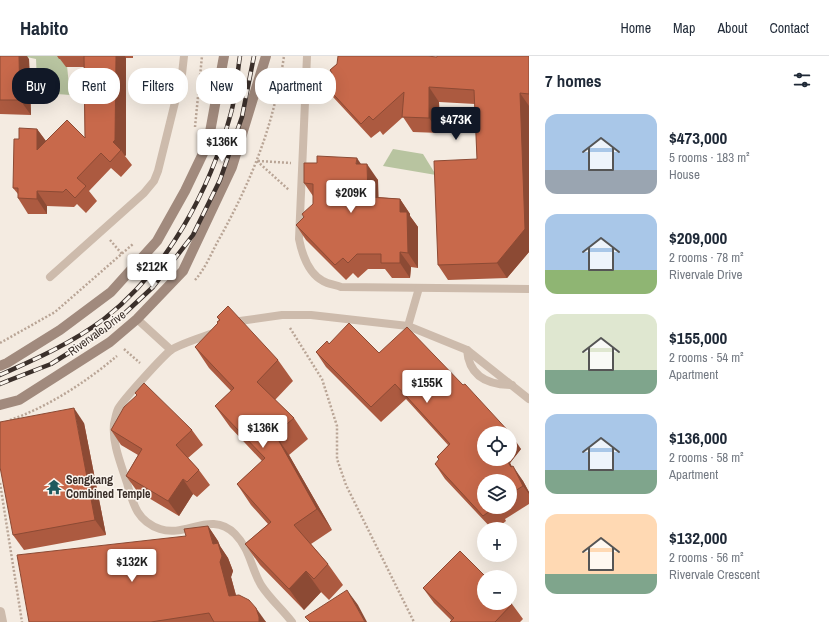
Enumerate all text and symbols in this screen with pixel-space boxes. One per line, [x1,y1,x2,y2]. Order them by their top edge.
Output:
text: Habito [20,15,68,41]
text: Home [620,19,651,37]
text: Map [673,19,695,37]
text: About [717,19,747,37]
text: Contact [769,19,809,37]
chip: Buy [12,68,60,104]
chip: Rent [68,68,120,104]
chip: Filters [128,68,188,104]
chip: New [196,68,247,104]
chip: Apartment [255,68,336,104]
text: 7 homes [545,69,602,92]
icon: filters [791,69,813,91]
pin: $473K [428,107,484,141]
text: $473K [440,111,472,128]
text: $473,000 [669,126,727,149]
pin: $136K [194,129,250,163]
icon: home [577,130,625,178]
text: $136K [206,133,238,150]
text: 5 rooms · 183 m² [669,149,750,166]
text: House [669,166,700,183]
pin: $209K [323,180,379,214]
text: $209K [335,184,367,201]
text: $209,000 [669,226,727,249]
icon: home [577,230,625,278]
text: 2 rooms · 78 m² [669,249,744,266]
pin: $212K [124,254,180,288]
text: $212K [136,258,168,275]
text: Rivervale Drive [669,266,742,283]
street label: Rivervale Drive [65,307,129,359]
text: $155,000 [669,326,727,349]
icon: home [577,330,625,378]
text: 2 rooms · 54 m² [669,349,744,366]
text: Apartment [669,366,718,383]
pin: $155K [399,370,455,404]
text: $155K [411,374,443,391]
pin: $136K [235,415,291,449]
text: $136K [247,419,279,436]
map controls [477,426,517,610]
button: locate [477,426,517,466]
text: $136,000 [669,426,727,449]
icon: home [577,430,625,478]
text: 2 rooms · 58 m² [669,449,744,466]
text: Apartment [669,466,718,483]
place label: Sengkang Combined Temple [66,472,151,502]
button: layers [477,474,517,514]
temple icon: Sengkang Combined Temple [45,478,63,496]
button: + [477,522,517,562]
text: $132,000 [669,526,727,549]
icon: home [577,530,625,578]
pin: $132K [104,549,160,583]
text: 2 rooms · 56 m² [669,549,744,566]
text: $132K [116,553,148,570]
text: Rivervale Crescent [669,566,760,583]
button: − [477,570,517,610]

